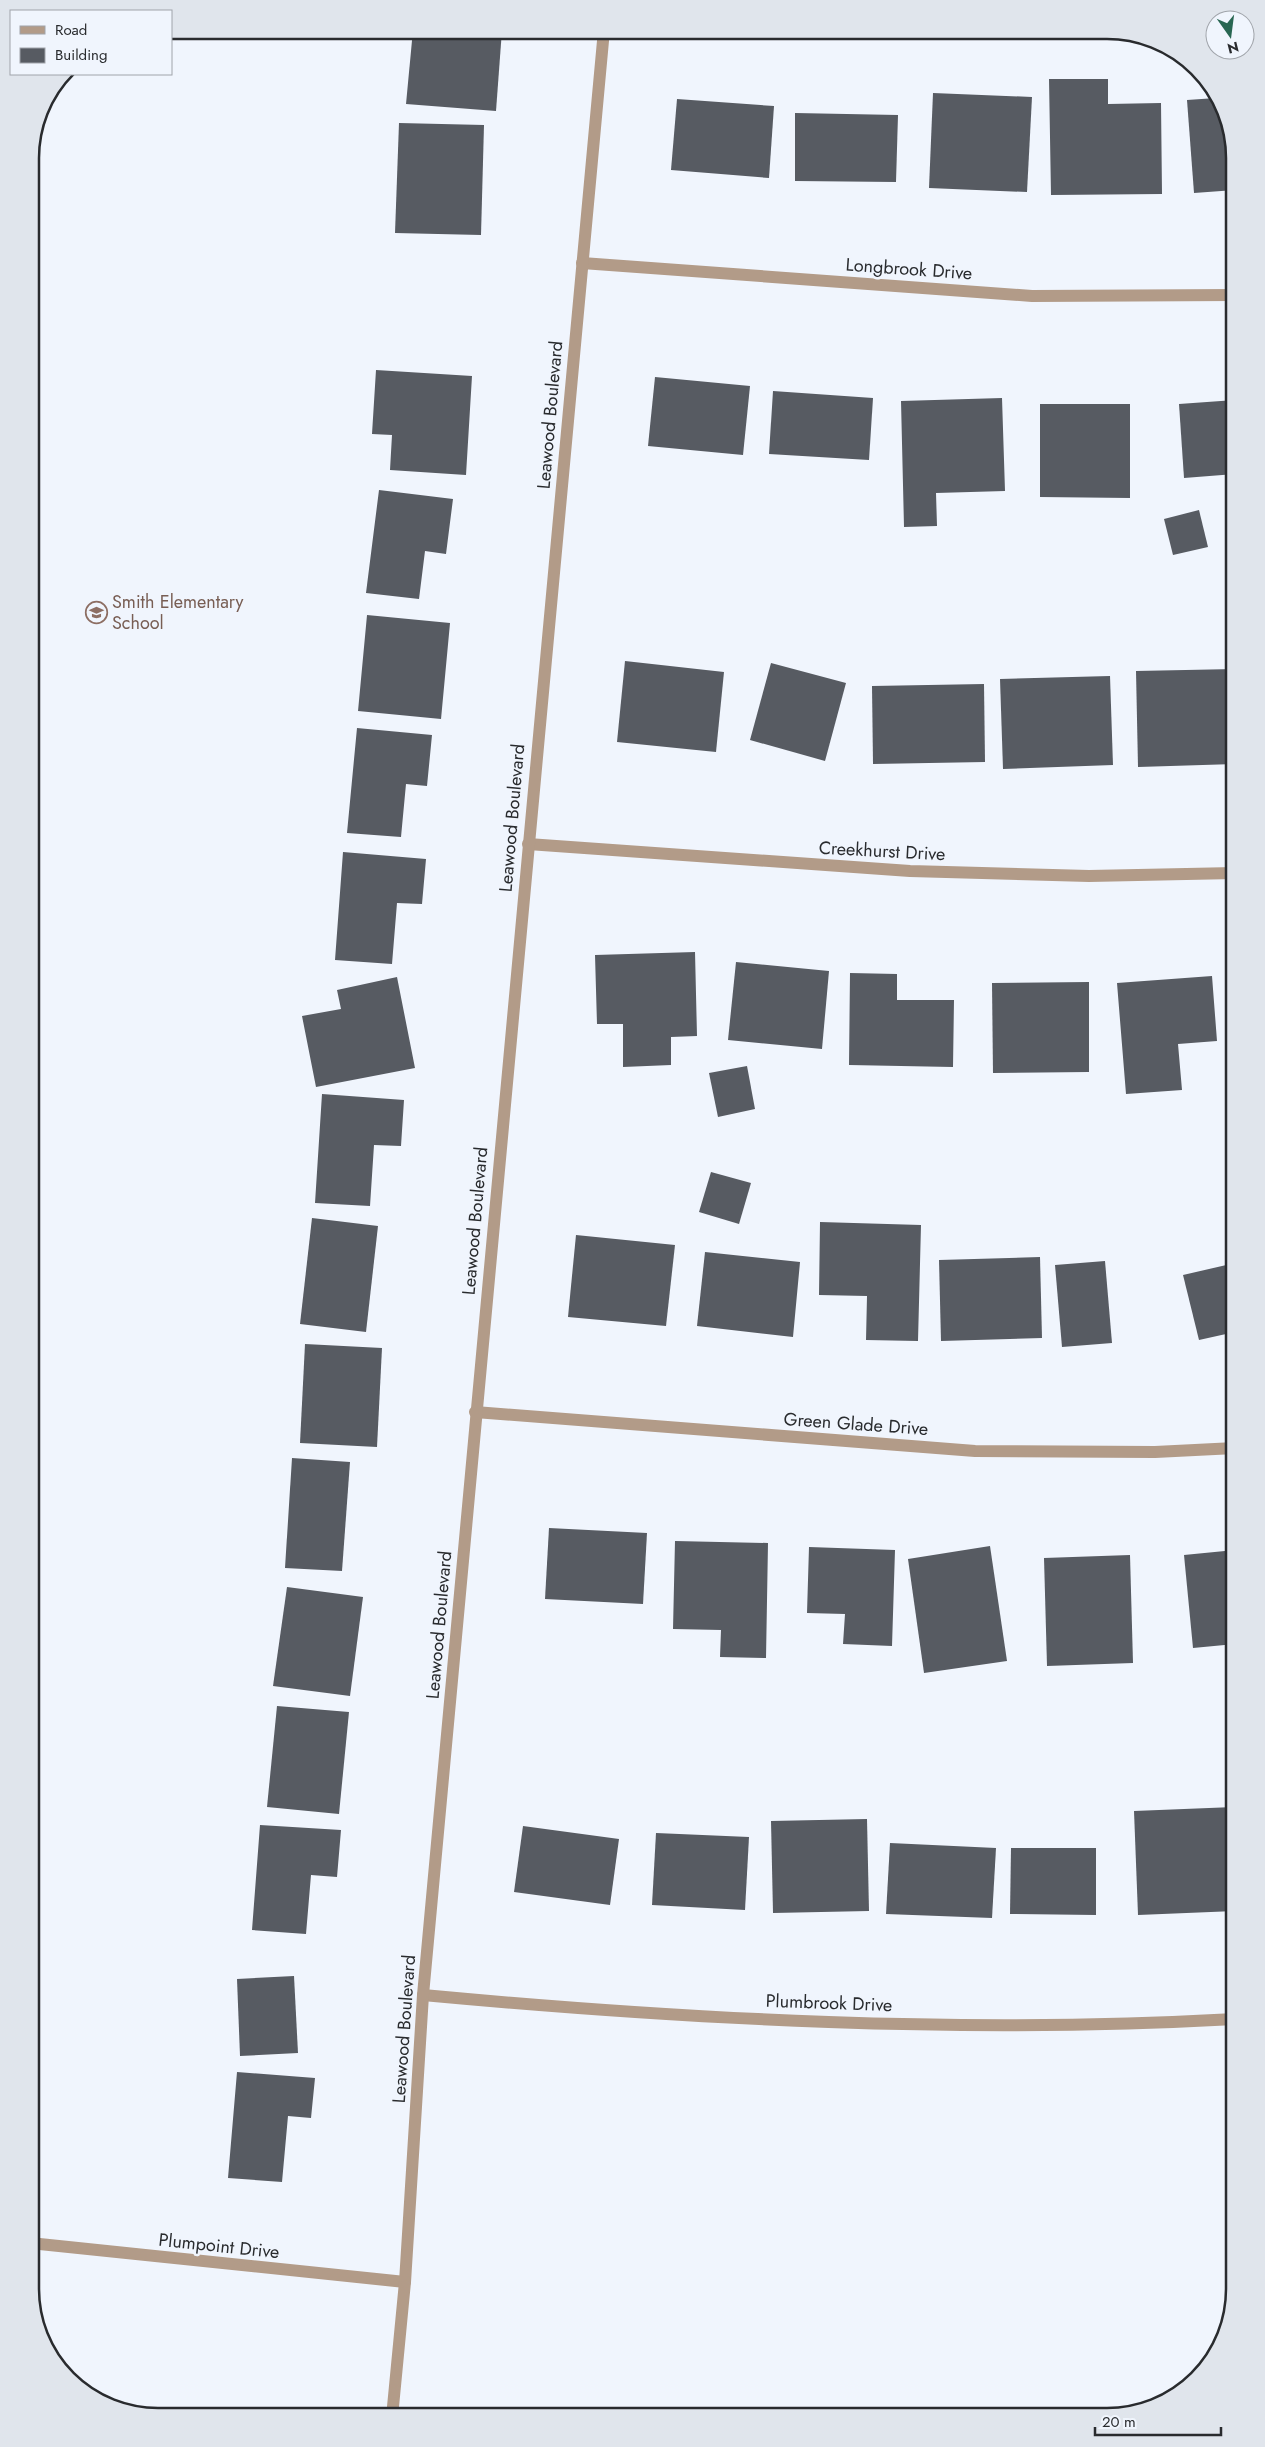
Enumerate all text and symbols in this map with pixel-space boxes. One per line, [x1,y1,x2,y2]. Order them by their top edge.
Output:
legend [10,10,172,75]
north arrow [1205,10,1255,60]
text: Road [55,19,87,41]
text: N [1225,37,1241,59]
text: Building [55,44,107,66]
street label: Longbrook Drive [845,252,973,286]
street label: Leawood Boulevard [531,340,569,490]
place label: Smith Elementary School [112,589,244,636]
school or university icon: Smith Elementary School [84,600,108,624]
street label: Leawood Boulevard [493,743,531,893]
street label: Creekhurst Drive [818,835,946,867]
street label: Leawood Boulevard [456,1146,494,1296]
street label: Green Glade Drive [783,1406,929,1442]
street label: Leawood Boulevard [420,1550,458,1700]
street label: Leawood Boulevard [386,1954,422,2104]
street label: Plumbrook Drive [765,1988,893,2018]
street label: Plumpoint Drive [157,2227,281,2265]
scale bar [1095,2404,1221,2436]
text: 20 m [1102,2411,1136,2433]

